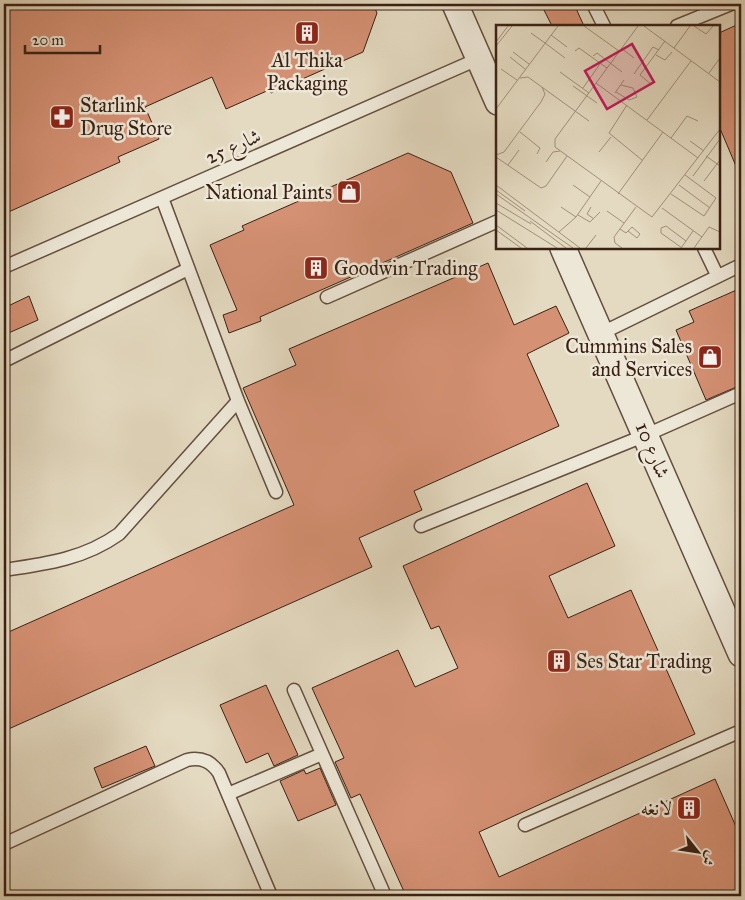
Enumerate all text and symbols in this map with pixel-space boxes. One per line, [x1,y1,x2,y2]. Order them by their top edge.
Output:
building icon: Al Thika Packaging [294,20,320,46]
scale bar [25,22,100,54]
inset map [496,25,720,249]
text: 20 m [32,31,64,49]
place label: Al Thika Packaging [267,48,348,96]
place label: Starlink Drug Store [80,93,172,141]
pharmacy icon: Starlink Drug Store [49,104,75,130]
street label: شارع 25 [202,123,267,174]
shop icon: National Paints [336,179,362,205]
place label: National Paints [205,180,332,204]
building icon: Goodwin Trading [303,255,329,281]
place label: Goodwin Trading [334,256,478,281]
place label: Cummins Sales and Services [565,334,692,381]
shop icon: Cummins Sales and Services [697,344,723,370]
street label: شارع 10 [625,418,675,484]
building icon: Ses Star Trading [546,648,572,674]
place label: Ses Star Trading [576,649,712,674]
building icon: لانغه [676,795,702,821]
place label: لانغه [640,796,672,820]
north arrow [672,828,722,878]
text: ش [698,848,720,869]

